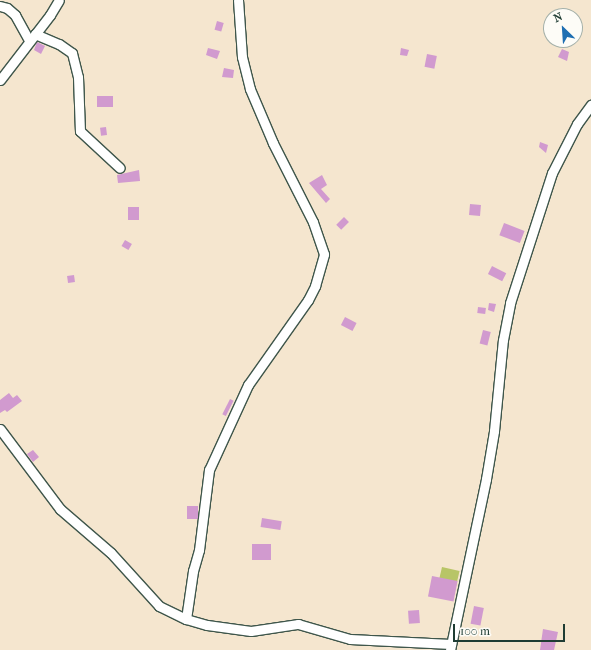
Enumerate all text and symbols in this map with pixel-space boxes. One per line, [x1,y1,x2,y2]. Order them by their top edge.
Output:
north arrow [543,8,583,48]
text: N [552,10,565,25]
scale bar [455,616,567,642]
text: 100 m [460,624,490,638]

